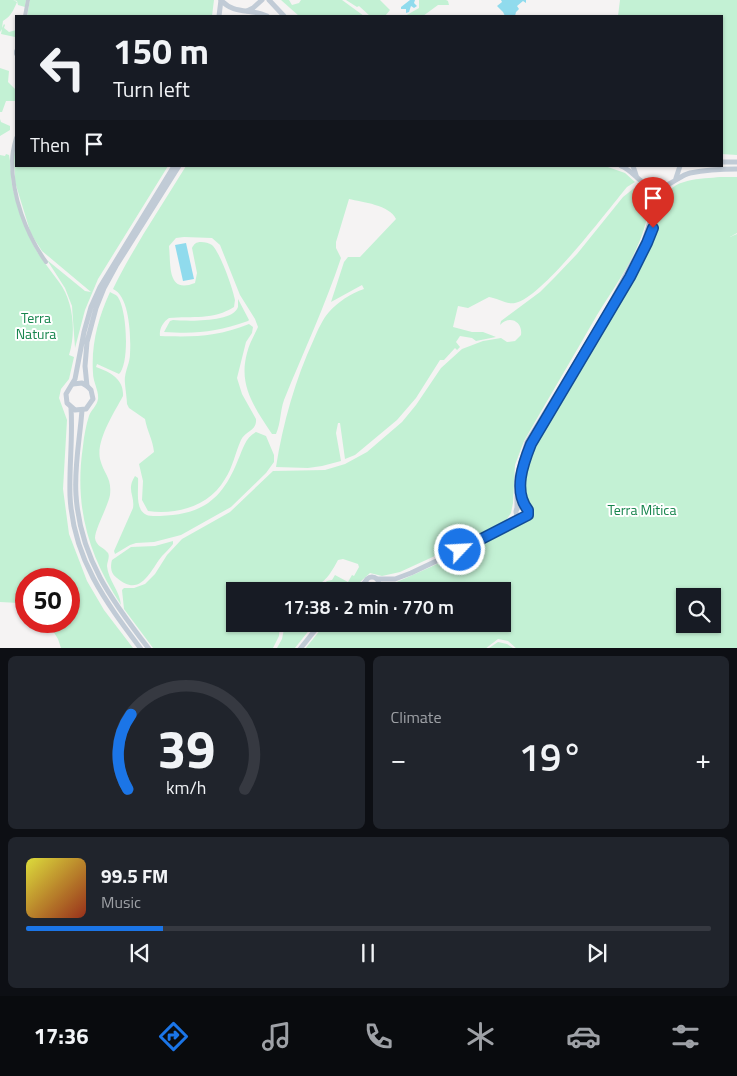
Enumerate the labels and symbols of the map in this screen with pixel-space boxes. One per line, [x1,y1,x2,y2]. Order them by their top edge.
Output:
pin [632,177,674,228]
park label: Terra Natura [16,307,56,344]
park label: Terra Mítica [608,499,676,520]
position arrow [433,523,485,575]
speed limit sign: 50 [15,568,80,633]

